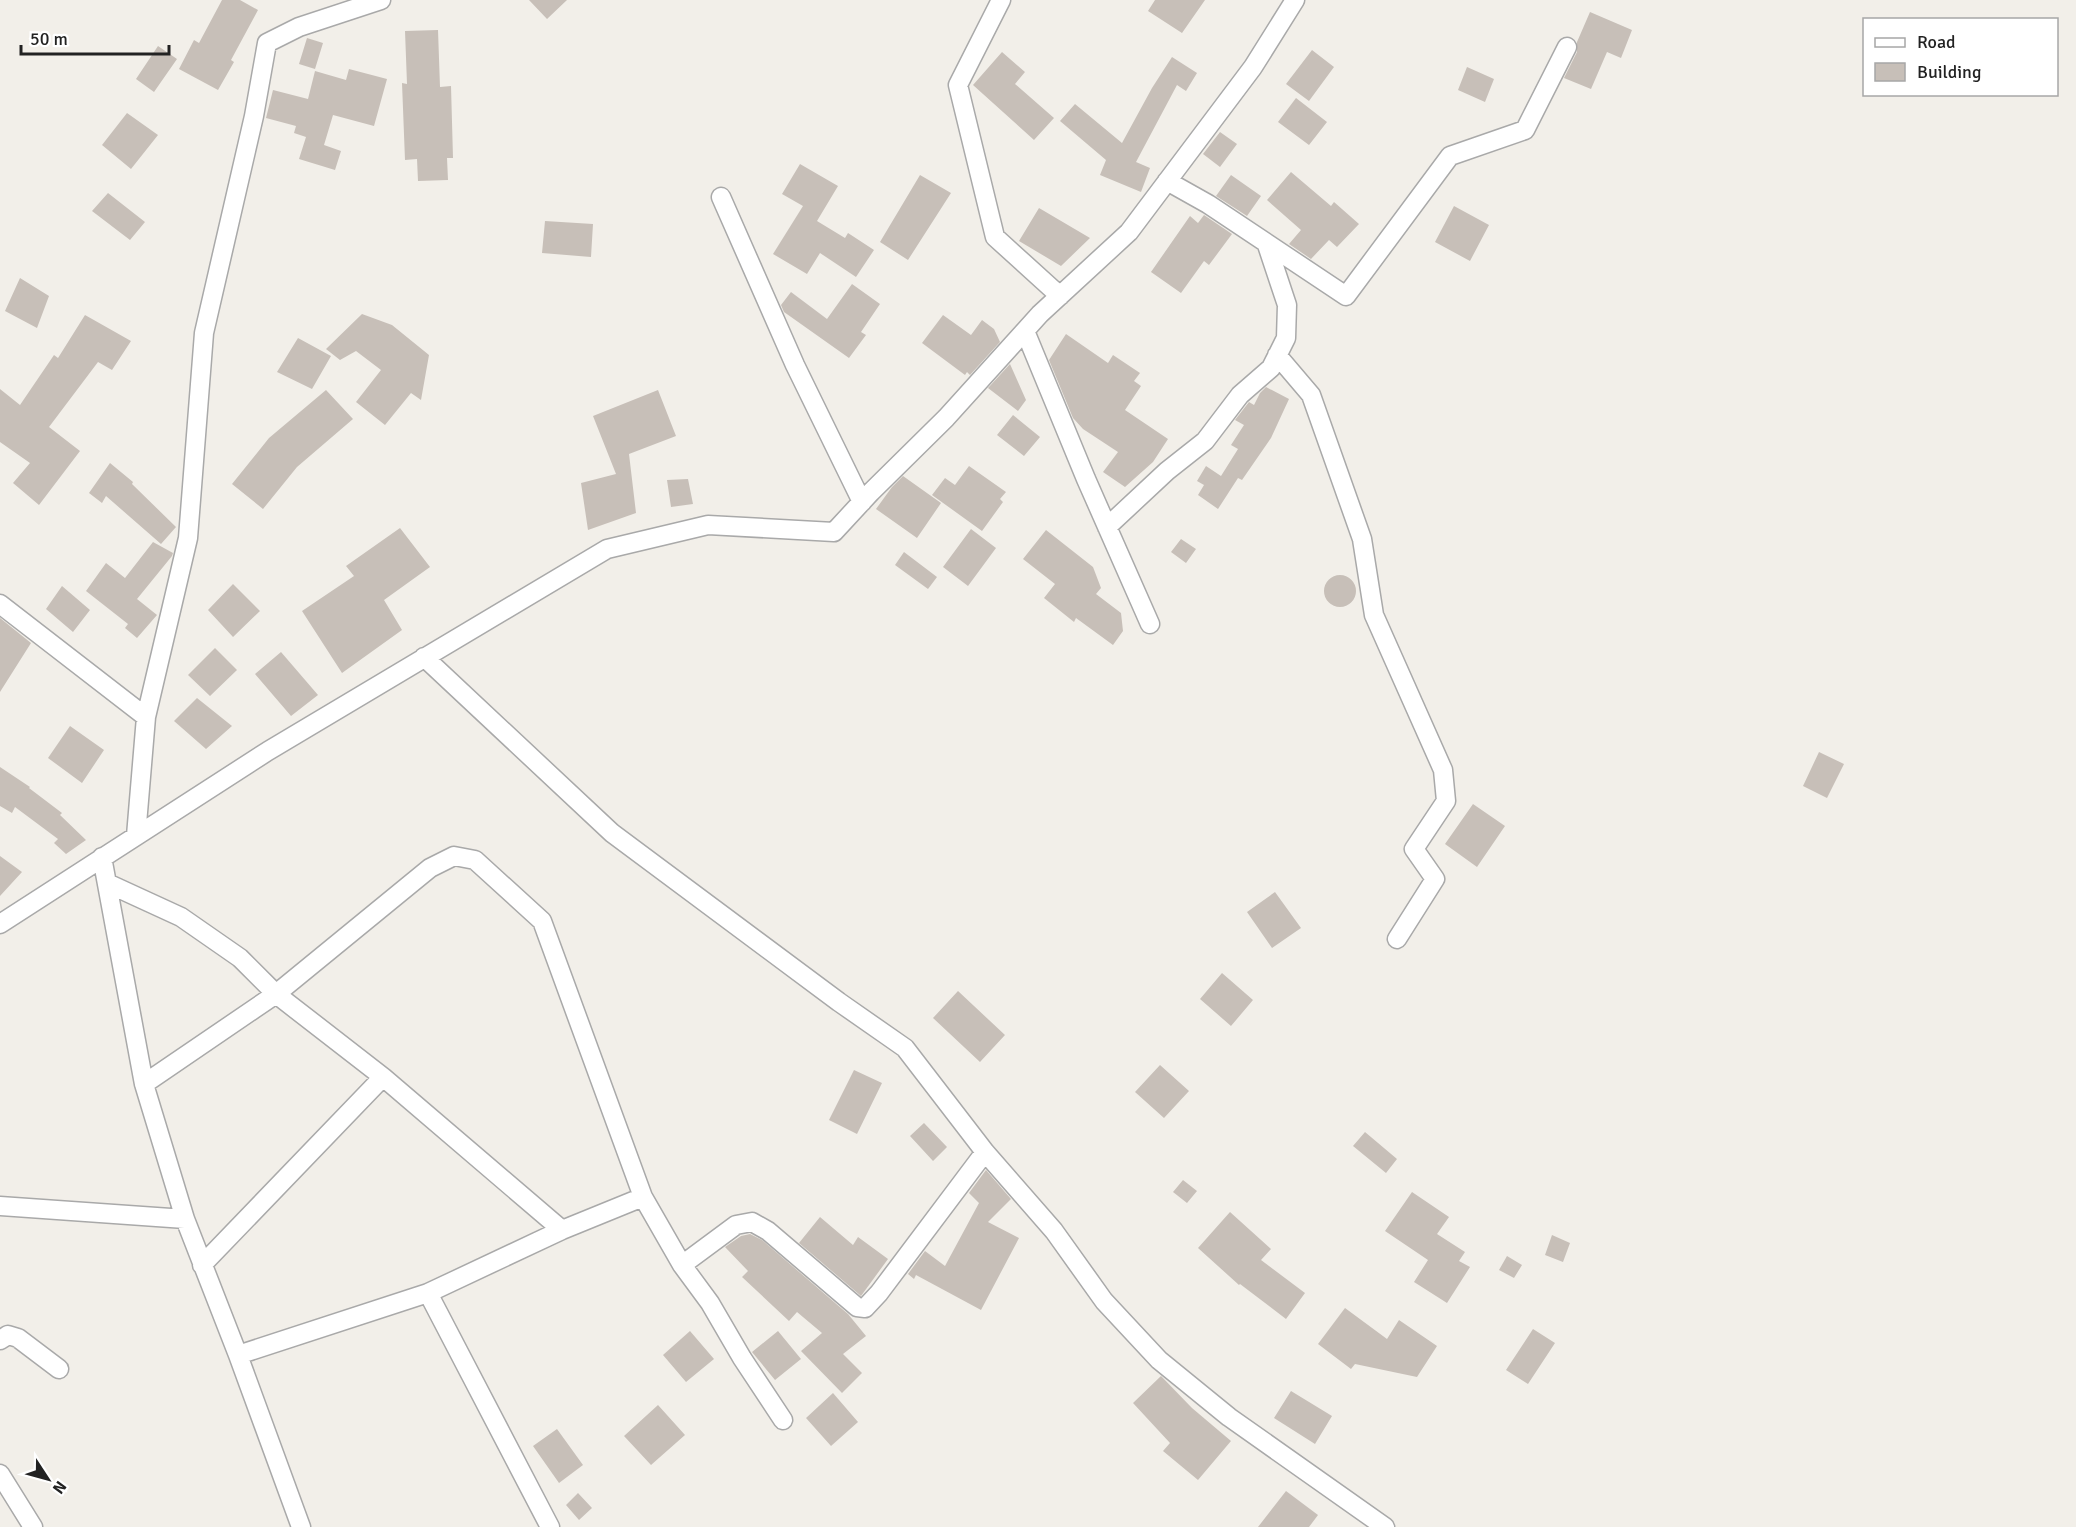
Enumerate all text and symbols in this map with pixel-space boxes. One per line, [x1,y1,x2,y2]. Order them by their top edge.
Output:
scale bar [21,18,170,56]
legend [1863,18,2058,96]
text: 50 m [30,28,68,50]
text: Road [1917,31,1956,53]
text: Building [1917,61,1981,83]
north arrow [18,1449,78,1509]
text: N [48,1477,71,1498]

